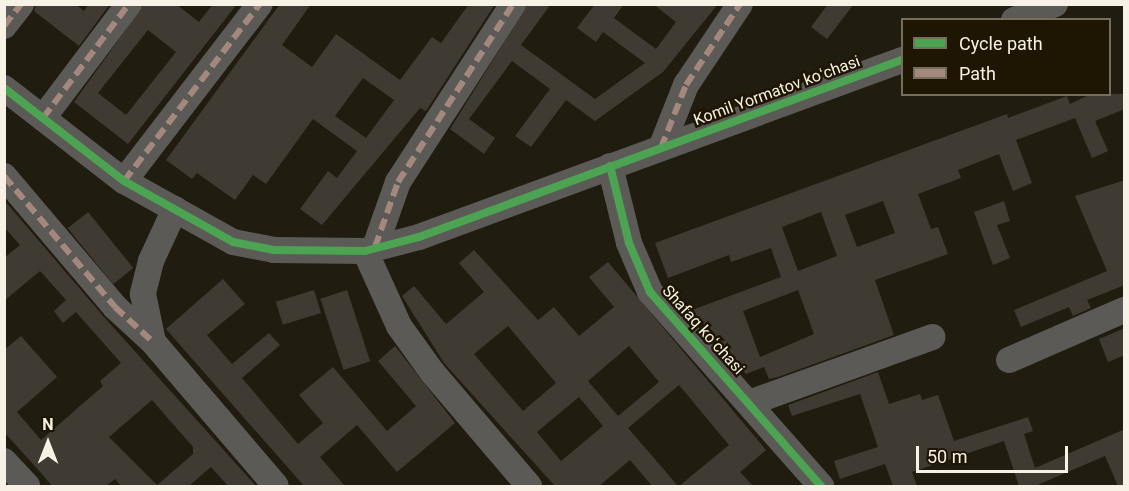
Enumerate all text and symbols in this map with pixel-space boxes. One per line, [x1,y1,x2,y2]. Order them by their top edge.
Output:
legend [901,18,1111,96]
text: Cycle path [959,33,1043,54]
street label: Komil Yormatov koʻchasi [691,52,863,130]
text: Path [959,63,996,84]
street label: Shafaq koʻchasi [658,282,748,378]
north arrow [18,413,78,473]
text: N [42,415,54,434]
scale bar [919,434,1070,472]
text: 50 m [927,446,967,467]

